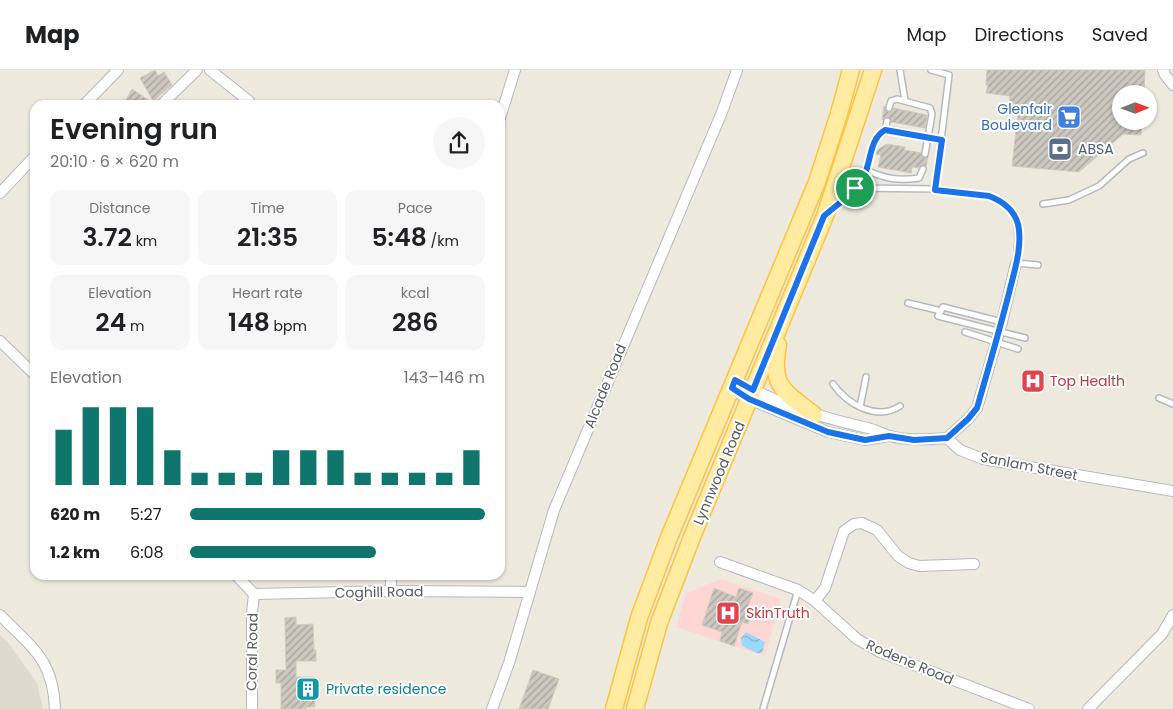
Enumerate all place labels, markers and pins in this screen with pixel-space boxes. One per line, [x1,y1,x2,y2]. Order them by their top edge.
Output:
place label: Glenfair Boulevard [981,99,1052,135]
supermarket icon: Glenfair Boulevard [1056,104,1082,130]
bank icon: ABSA [1047,136,1073,162]
place label: ABSA [1078,139,1114,159]
pin [834,167,876,209]
hospital icon: Top Health [1020,368,1046,394]
place label: Top Health [1050,371,1125,391]
hospital icon: SkinTruth [715,600,741,626]
place label: SkinTruth [746,603,810,623]
building icon: Private residence [295,676,321,702]
place label: Private residence [326,679,447,699]

